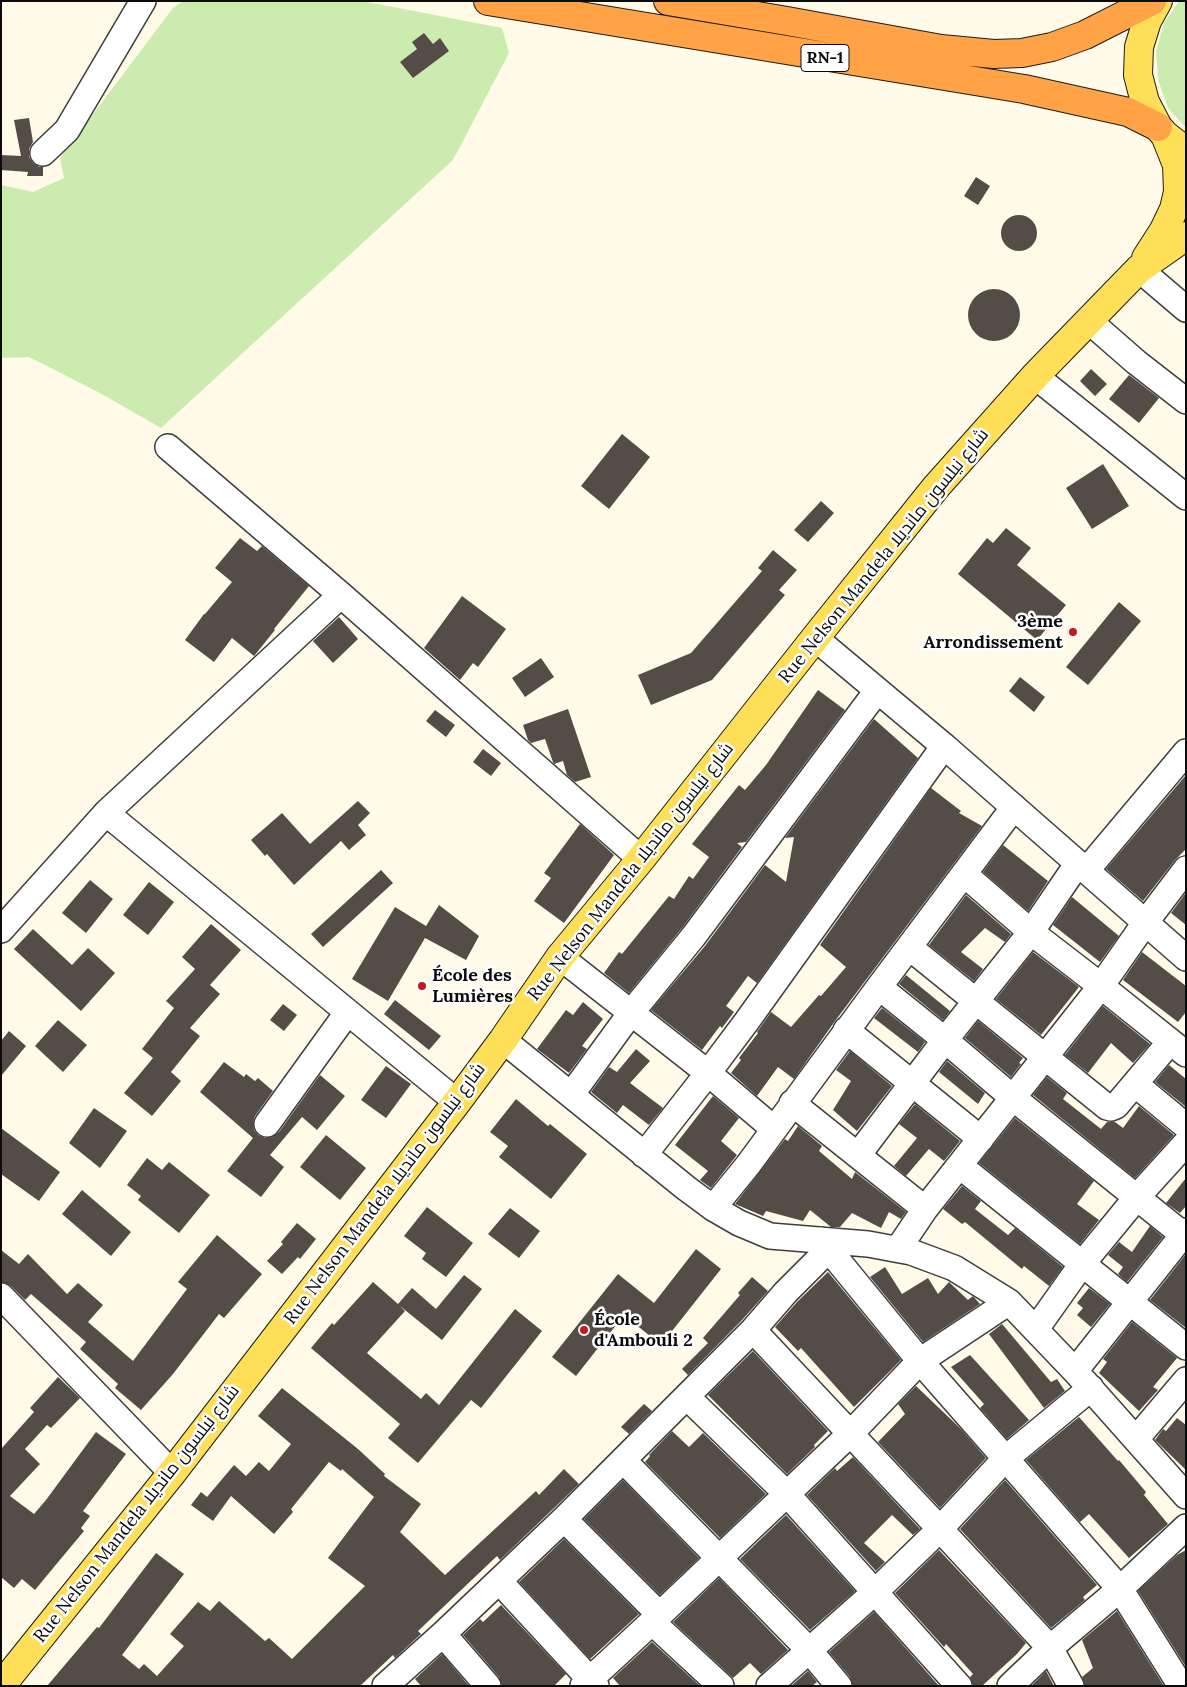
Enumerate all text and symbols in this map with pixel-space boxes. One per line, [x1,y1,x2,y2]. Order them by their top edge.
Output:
road number: RN-1 [801,44,849,72]
street label: Rue Nelson Mandela شارع نيلسون مانديلا [774,424,994,688]
place label: 3ème Arrondissement [923,611,1063,654]
marker: 3ème Arrondissement [1067,626,1079,638]
street label: Rue Nelson Mandela شارع نيلسون مانديلا [524,739,738,1005]
place label: École des Lumières [432,965,513,1008]
marker: École des Lumières [416,980,428,992]
street label: Rue Nelson Mandela شارع نيلسون مانديلا [280,1059,490,1329]
place label: École d'Ambouli 2 [594,1309,693,1352]
marker: École d'Ambouli 2 [578,1324,590,1336]
street label: Rue Nelson Mandela شارع نيلسون مانديلا [30,1381,244,1647]

